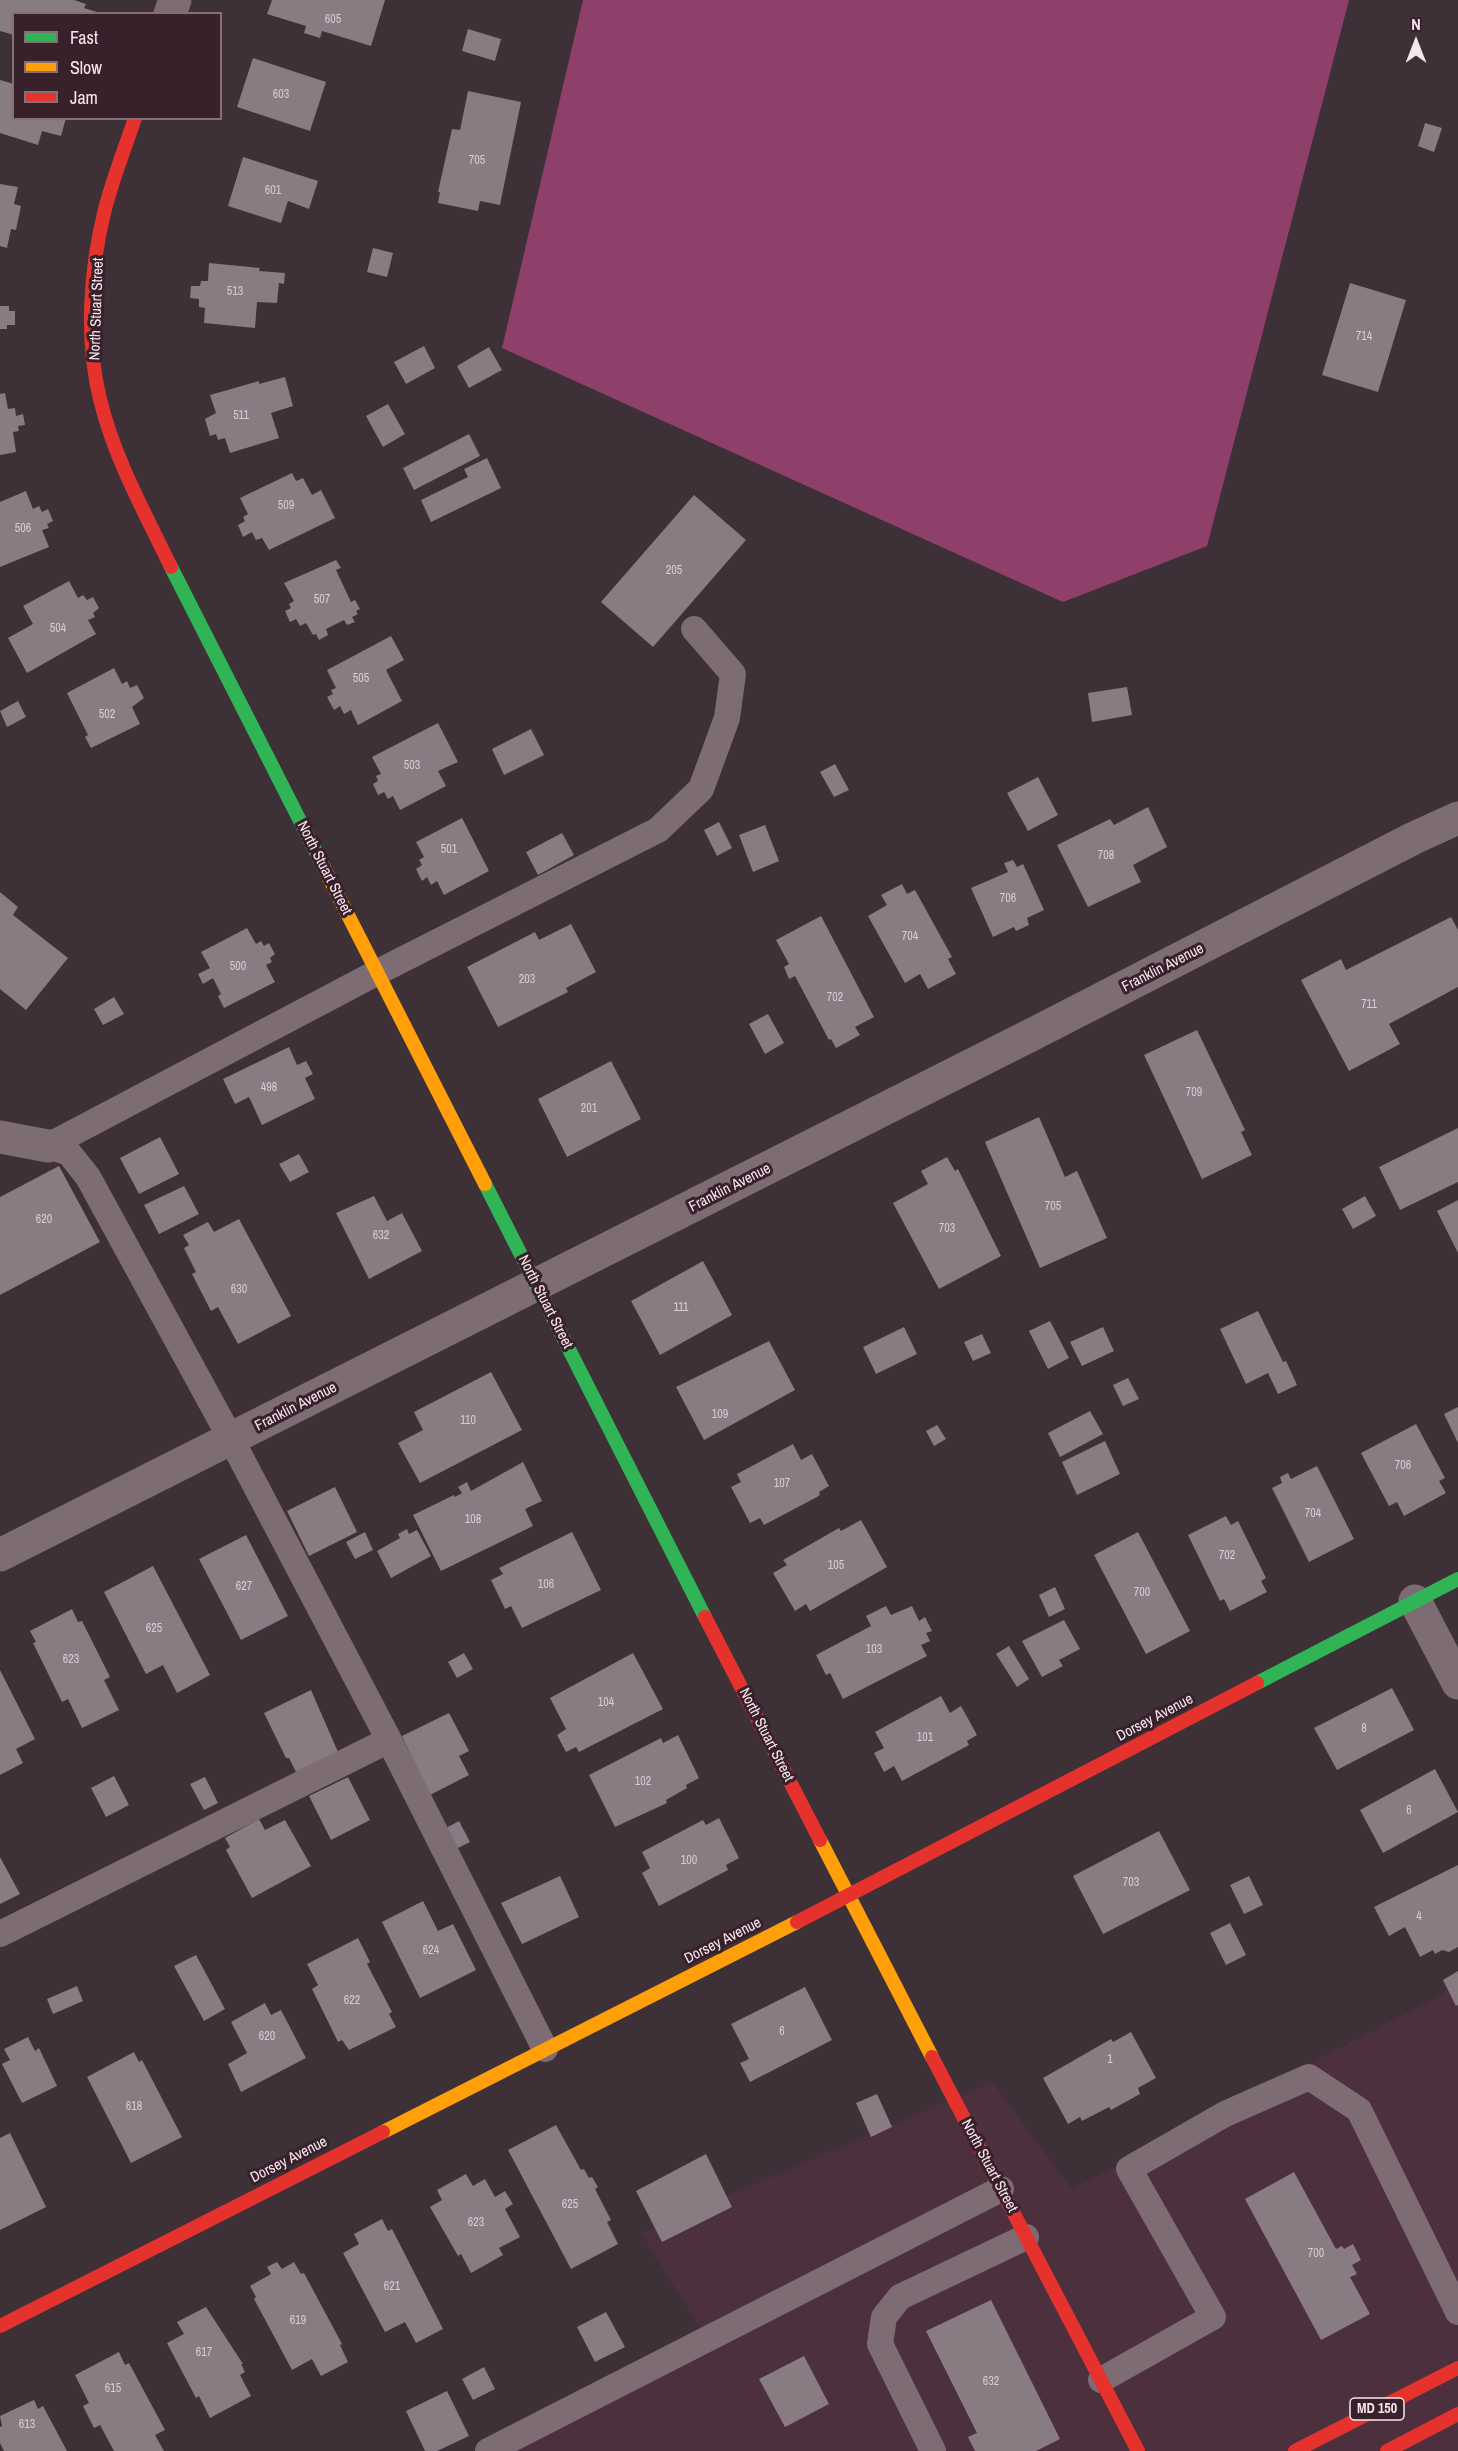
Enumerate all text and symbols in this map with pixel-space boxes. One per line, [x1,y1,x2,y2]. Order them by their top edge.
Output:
legend [12,12,222,120]
north arrow [1386,12,1446,72]
house number: 605 [325,13,341,27]
text: N [1411,13,1421,35]
text: Fast [70,25,98,50]
text: Slow [70,55,102,80]
text: Jam [70,85,98,110]
house number: 603 [273,88,289,102]
house number: 705 [469,154,485,168]
house number: 601 [265,184,281,198]
street label: North Stuart Street [86,257,108,361]
house number: 513 [227,285,243,299]
house number: 714 [1356,330,1372,344]
house number: 511 [233,409,249,423]
house number: 509 [278,499,294,513]
house number: 506 [15,522,31,536]
house number: 205 [666,564,682,578]
house number: 507 [314,593,330,607]
house number: 504 [50,622,66,636]
house number: 505 [353,672,369,686]
house number: 502 [99,708,115,722]
house number: 503 [404,759,420,773]
street label: North Stuart Street [293,818,355,918]
house number: 501 [441,843,457,857]
house number: 708 [1098,849,1114,863]
house number: 706 [1000,892,1016,906]
house number: 704 [902,930,918,944]
street label: Franklin Avenue [1119,940,1207,996]
house number: 500 [230,960,246,974]
house number: 203 [519,973,535,987]
house number: 702 [827,991,843,1005]
house number: 711 [1361,998,1377,1012]
house number: 498 [261,1081,277,1095]
house number: 709 [1186,1086,1202,1100]
house number: 201 [581,1102,597,1116]
street label: Franklin Avenue [686,1160,774,1216]
house number: 705 [1045,1200,1061,1214]
house number: 620 [36,1213,52,1227]
house number: 703 [939,1222,955,1236]
house number: 632 [373,1229,389,1243]
street label: North Stuart Street [514,1252,576,1352]
house number: 630 [231,1283,247,1297]
house number: 111 [674,1301,688,1315]
street label: Franklin Avenue [252,1379,340,1435]
house number: 109 [712,1408,728,1422]
house number: 110 [460,1414,476,1428]
house number: 706 [1395,1459,1411,1473]
house number: 107 [774,1477,790,1491]
house number: 704 [1305,1507,1321,1521]
house number: 108 [465,1513,481,1527]
house number: 702 [1219,1549,1235,1563]
house number: 105 [828,1559,844,1573]
house number: 106 [538,1578,554,1592]
house number: 627 [236,1580,252,1594]
house number: 700 [1134,1586,1150,1600]
house number: 625 [146,1622,162,1636]
house number: 103 [866,1643,882,1657]
house number: 623 [63,1653,79,1667]
street label: North Stuart Street [735,1685,797,1785]
street label: Dorsey Avenue [1114,1690,1196,1746]
house number: 104 [598,1696,614,1710]
house number: 8 [1361,1722,1367,1736]
house number: 101 [917,1731,933,1745]
house number: 102 [635,1775,651,1789]
house number: 6 [1406,1804,1412,1818]
house number: 100 [681,1854,697,1868]
house number: 703 [1123,1876,1139,1890]
house number: 4 [1416,1910,1422,1924]
street label: Dorsey Avenue [682,1914,764,1968]
house number: 624 [423,1944,439,1958]
house number: 622 [344,1994,360,2008]
house number: 6 [779,2025,785,2039]
house number: 620 [259,2030,275,2044]
house number: 1 [1107,2053,1113,2067]
house number: 618 [126,2100,142,2114]
street label: North Stuart Street [957,2116,1021,2216]
street label: Dorsey Avenue [248,2133,330,2187]
house number: 625 [562,2198,578,2212]
house number: 623 [468,2216,484,2230]
house number: 700 [1308,2247,1324,2261]
house number: 621 [384,2280,400,2294]
house number: 619 [290,2314,306,2328]
house number: 617 [196,2346,212,2360]
house number: 632 [983,2375,999,2389]
house number: 615 [105,2382,121,2396]
road number: MD 150 [1350,2398,1404,2420]
house number: 613 [19,2418,35,2432]

